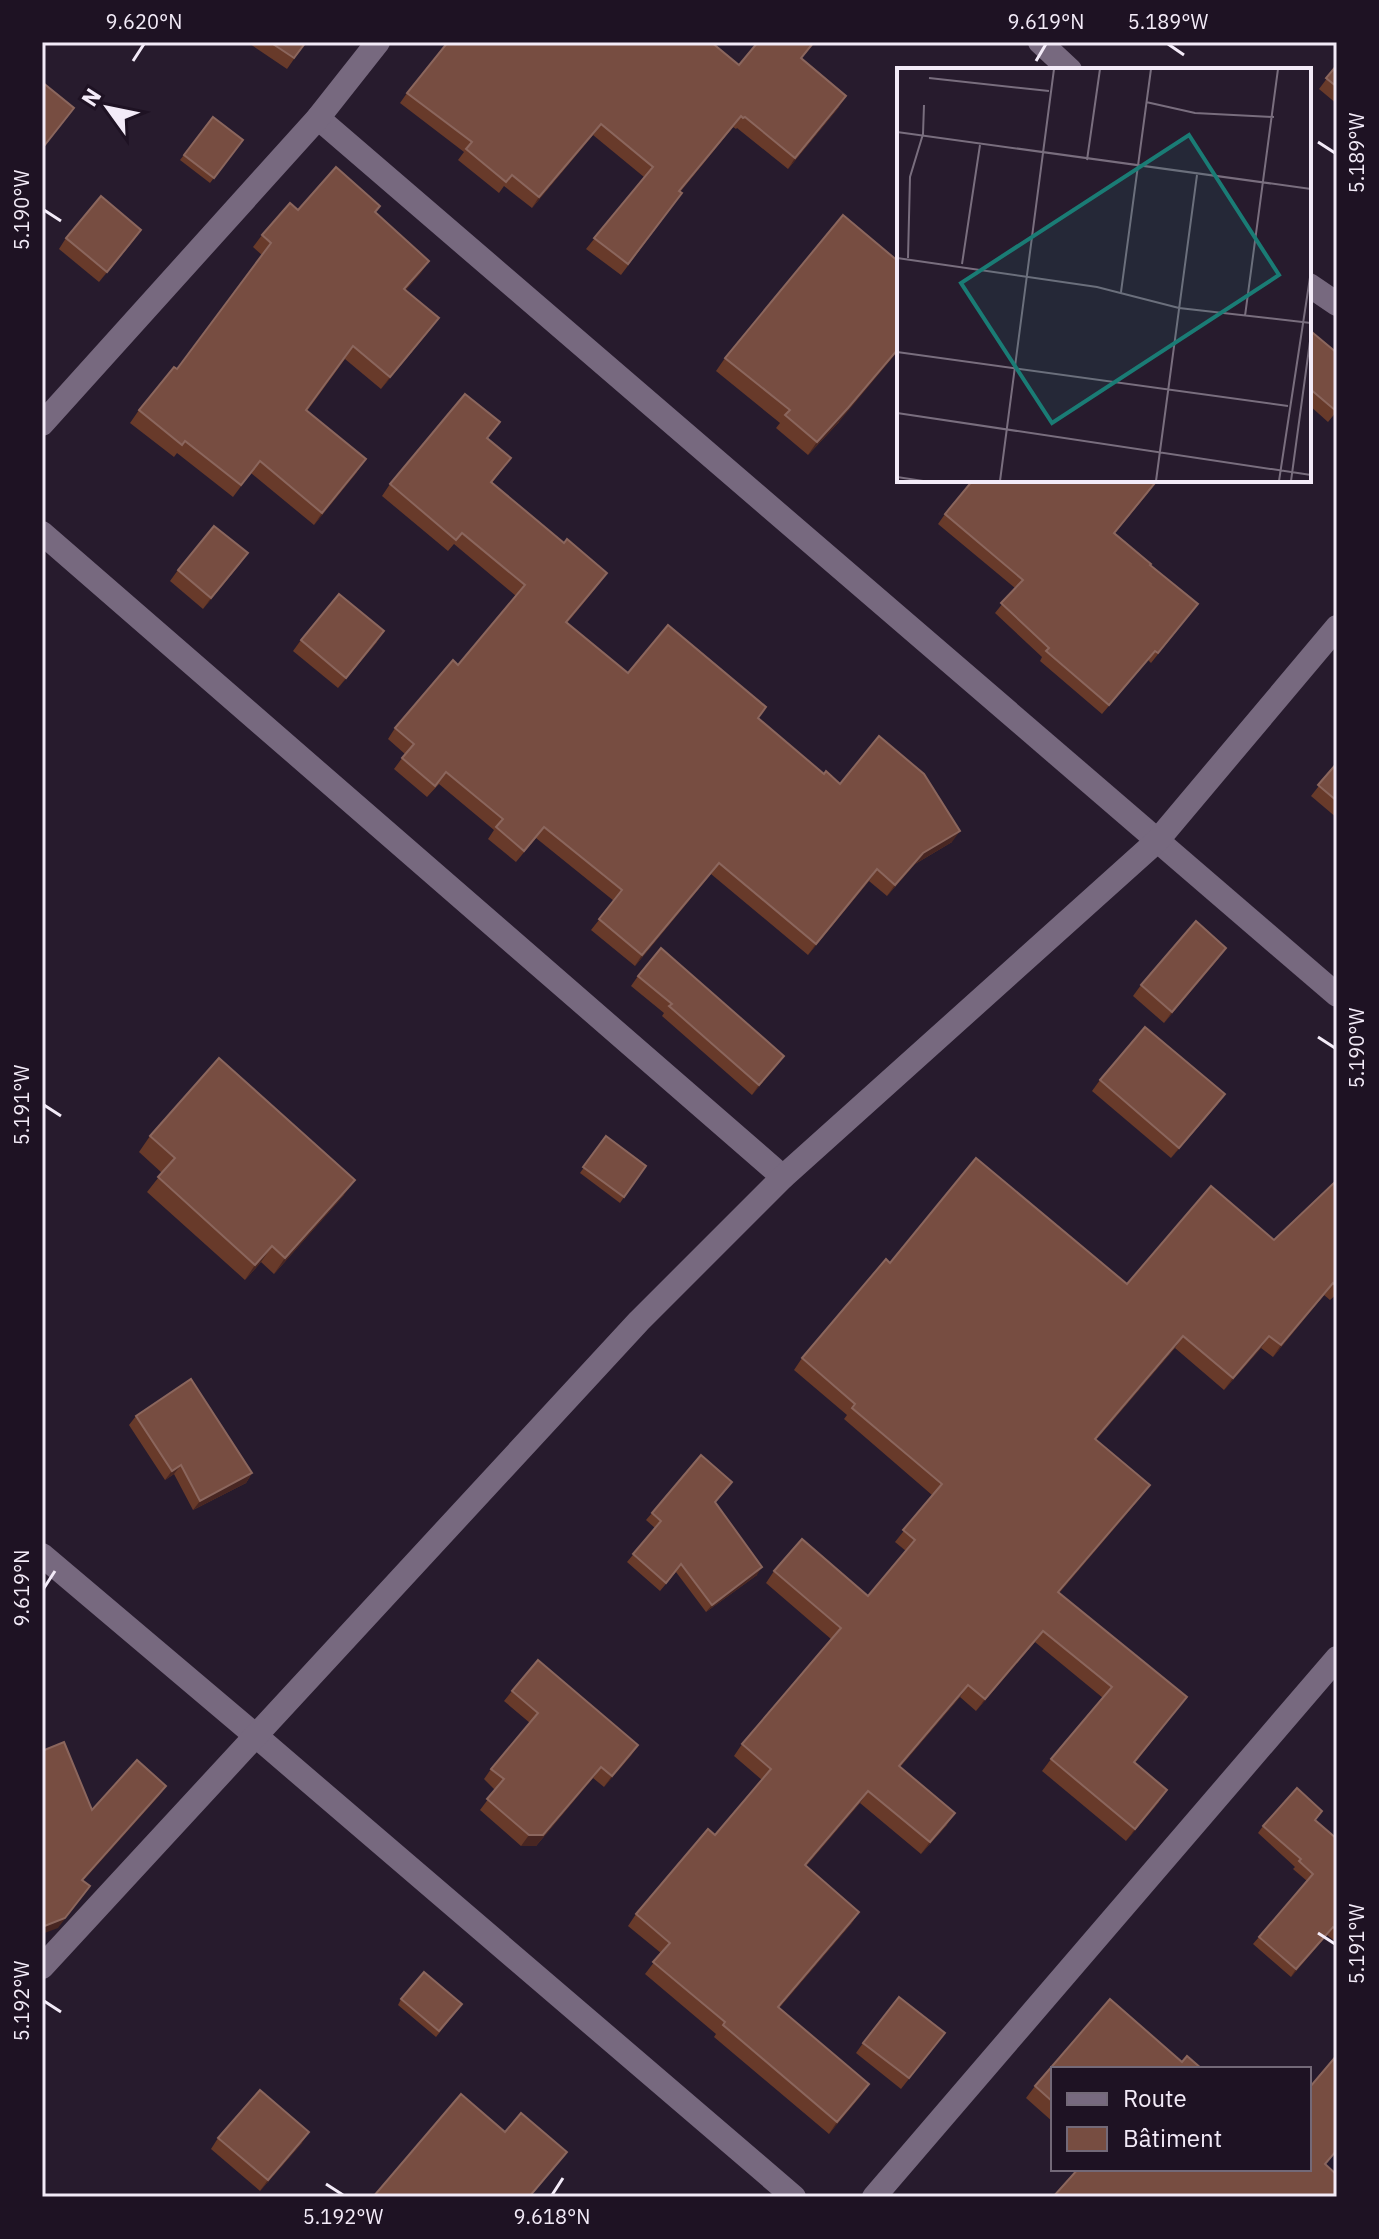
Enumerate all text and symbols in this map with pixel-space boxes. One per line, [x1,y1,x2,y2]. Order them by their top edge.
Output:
text: 9.620°N [106,8,182,35]
text: 9.619°N [1008,8,1084,35]
text: 5.189°W [1128,8,1208,35]
north arrow [68,68,148,148]
inset map [897,68,1311,482]
text: N [74,82,107,111]
text: 5.189°W [1343,113,1370,193]
text: 5.190°W [8,170,35,250]
text: 5.190°W [1343,1008,1370,1088]
text: 5.191°W [8,1065,35,1145]
text: 9.619°N [8,1550,35,1626]
text: 5.191°W [1343,1904,1370,1984]
text: 5.192°W [8,1961,35,2041]
legend [1051,2067,1311,2171]
text: Route [1123,2082,1187,2114]
text: Bâtiment [1123,2122,1222,2154]
text: 5.192°W [303,2203,383,2230]
text: 9.618°N [514,2203,590,2230]

